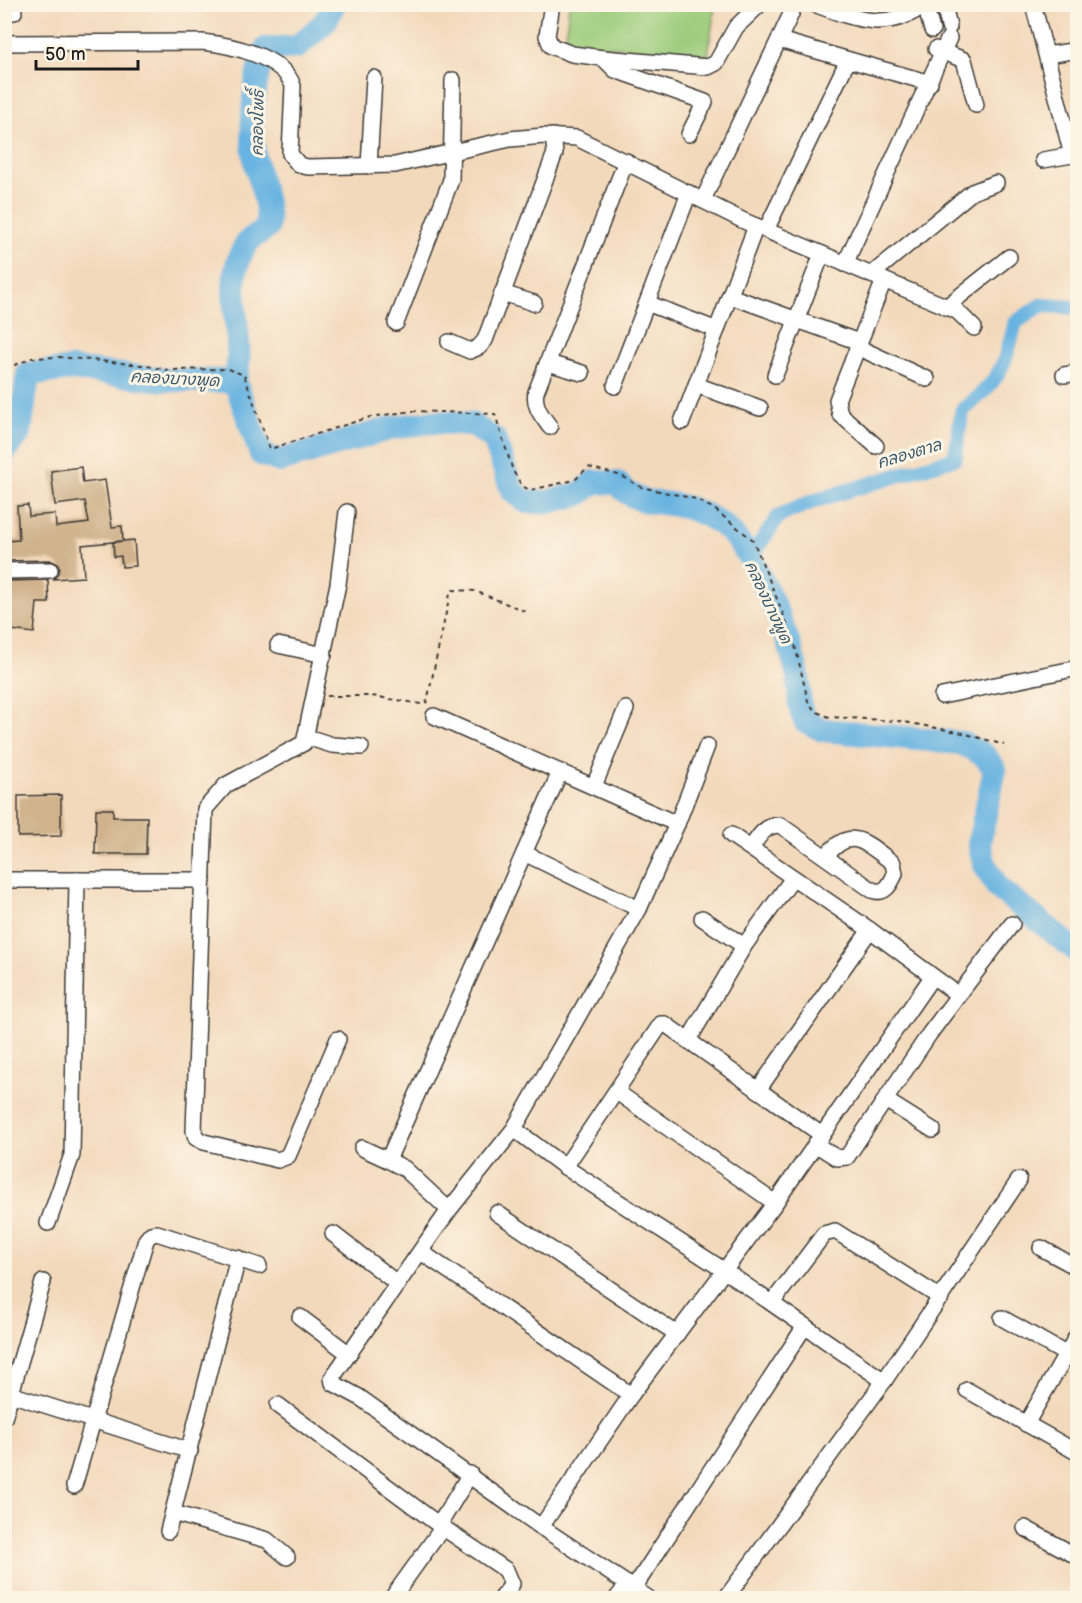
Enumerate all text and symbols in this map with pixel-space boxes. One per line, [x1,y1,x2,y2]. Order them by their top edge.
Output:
scale bar [36,33,138,71]
text: 50 m [45,44,86,65]
water label: คลองโพธิ์ [242,85,269,156]
water label: คลองบางพูด [130,368,221,393]
water label: คลองตาล [875,435,945,473]
water label: คลองบางพูด [738,558,795,649]

